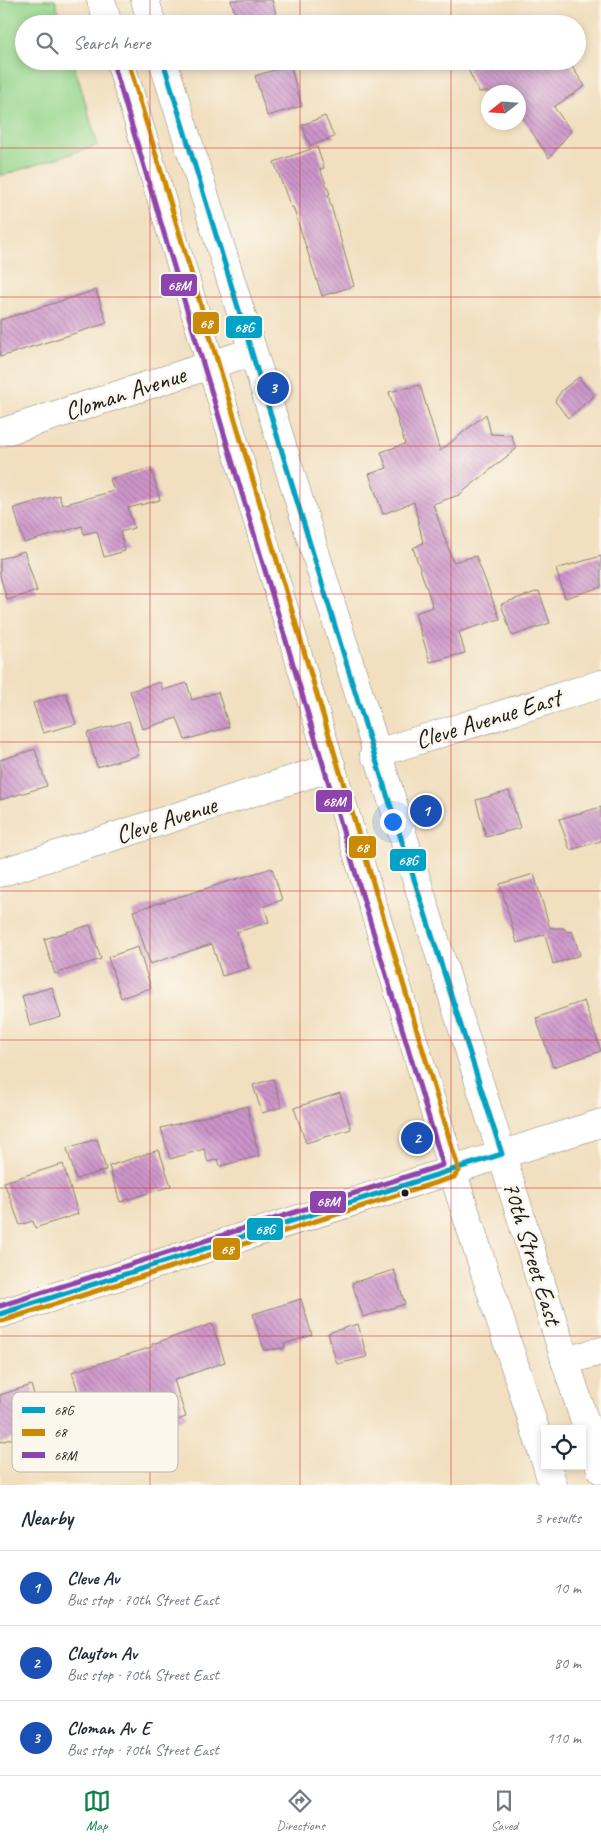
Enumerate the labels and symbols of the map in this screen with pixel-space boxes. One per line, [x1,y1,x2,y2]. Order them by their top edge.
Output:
north arrow [481,85,526,130]
line badge: 68M [160,273,198,297]
text: 68M [167,277,192,294]
line badge: 68 [192,311,220,335]
text: 68 [200,315,214,332]
line badge: 68G [225,315,263,339]
text: 68G [234,319,256,336]
street label: Cloman Avenue [61,358,191,428]
pin: 3 [257,369,289,407]
street label: Cleve Avenue East [411,681,568,756]
street label: Cleve Avenue [112,788,222,851]
line badge: 68M [315,789,353,813]
pin: 1 [410,792,442,830]
text: 68M [322,793,347,810]
your location [380,809,406,835]
line badge: 68 [348,835,377,859]
text: 68 [356,839,370,856]
line badge: 68G [389,848,427,872]
text: 68G [398,852,420,869]
pin: 2 [401,1119,433,1157]
street label: 70th Street East [495,1177,570,1331]
unlabelled marker [400,1188,410,1198]
line badge: 68M [309,1190,347,1214]
text: 68M [316,1193,341,1210]
line badge: 68G [246,1217,284,1241]
text: 68G [255,1221,277,1238]
line badge: 68 [212,1237,241,1261]
text: 68 [221,1241,235,1258]
legend [12,1392,178,1472]
text: 68G [54,1402,76,1419]
text: 68 [54,1424,68,1441]
text: 68M [54,1447,79,1464]

